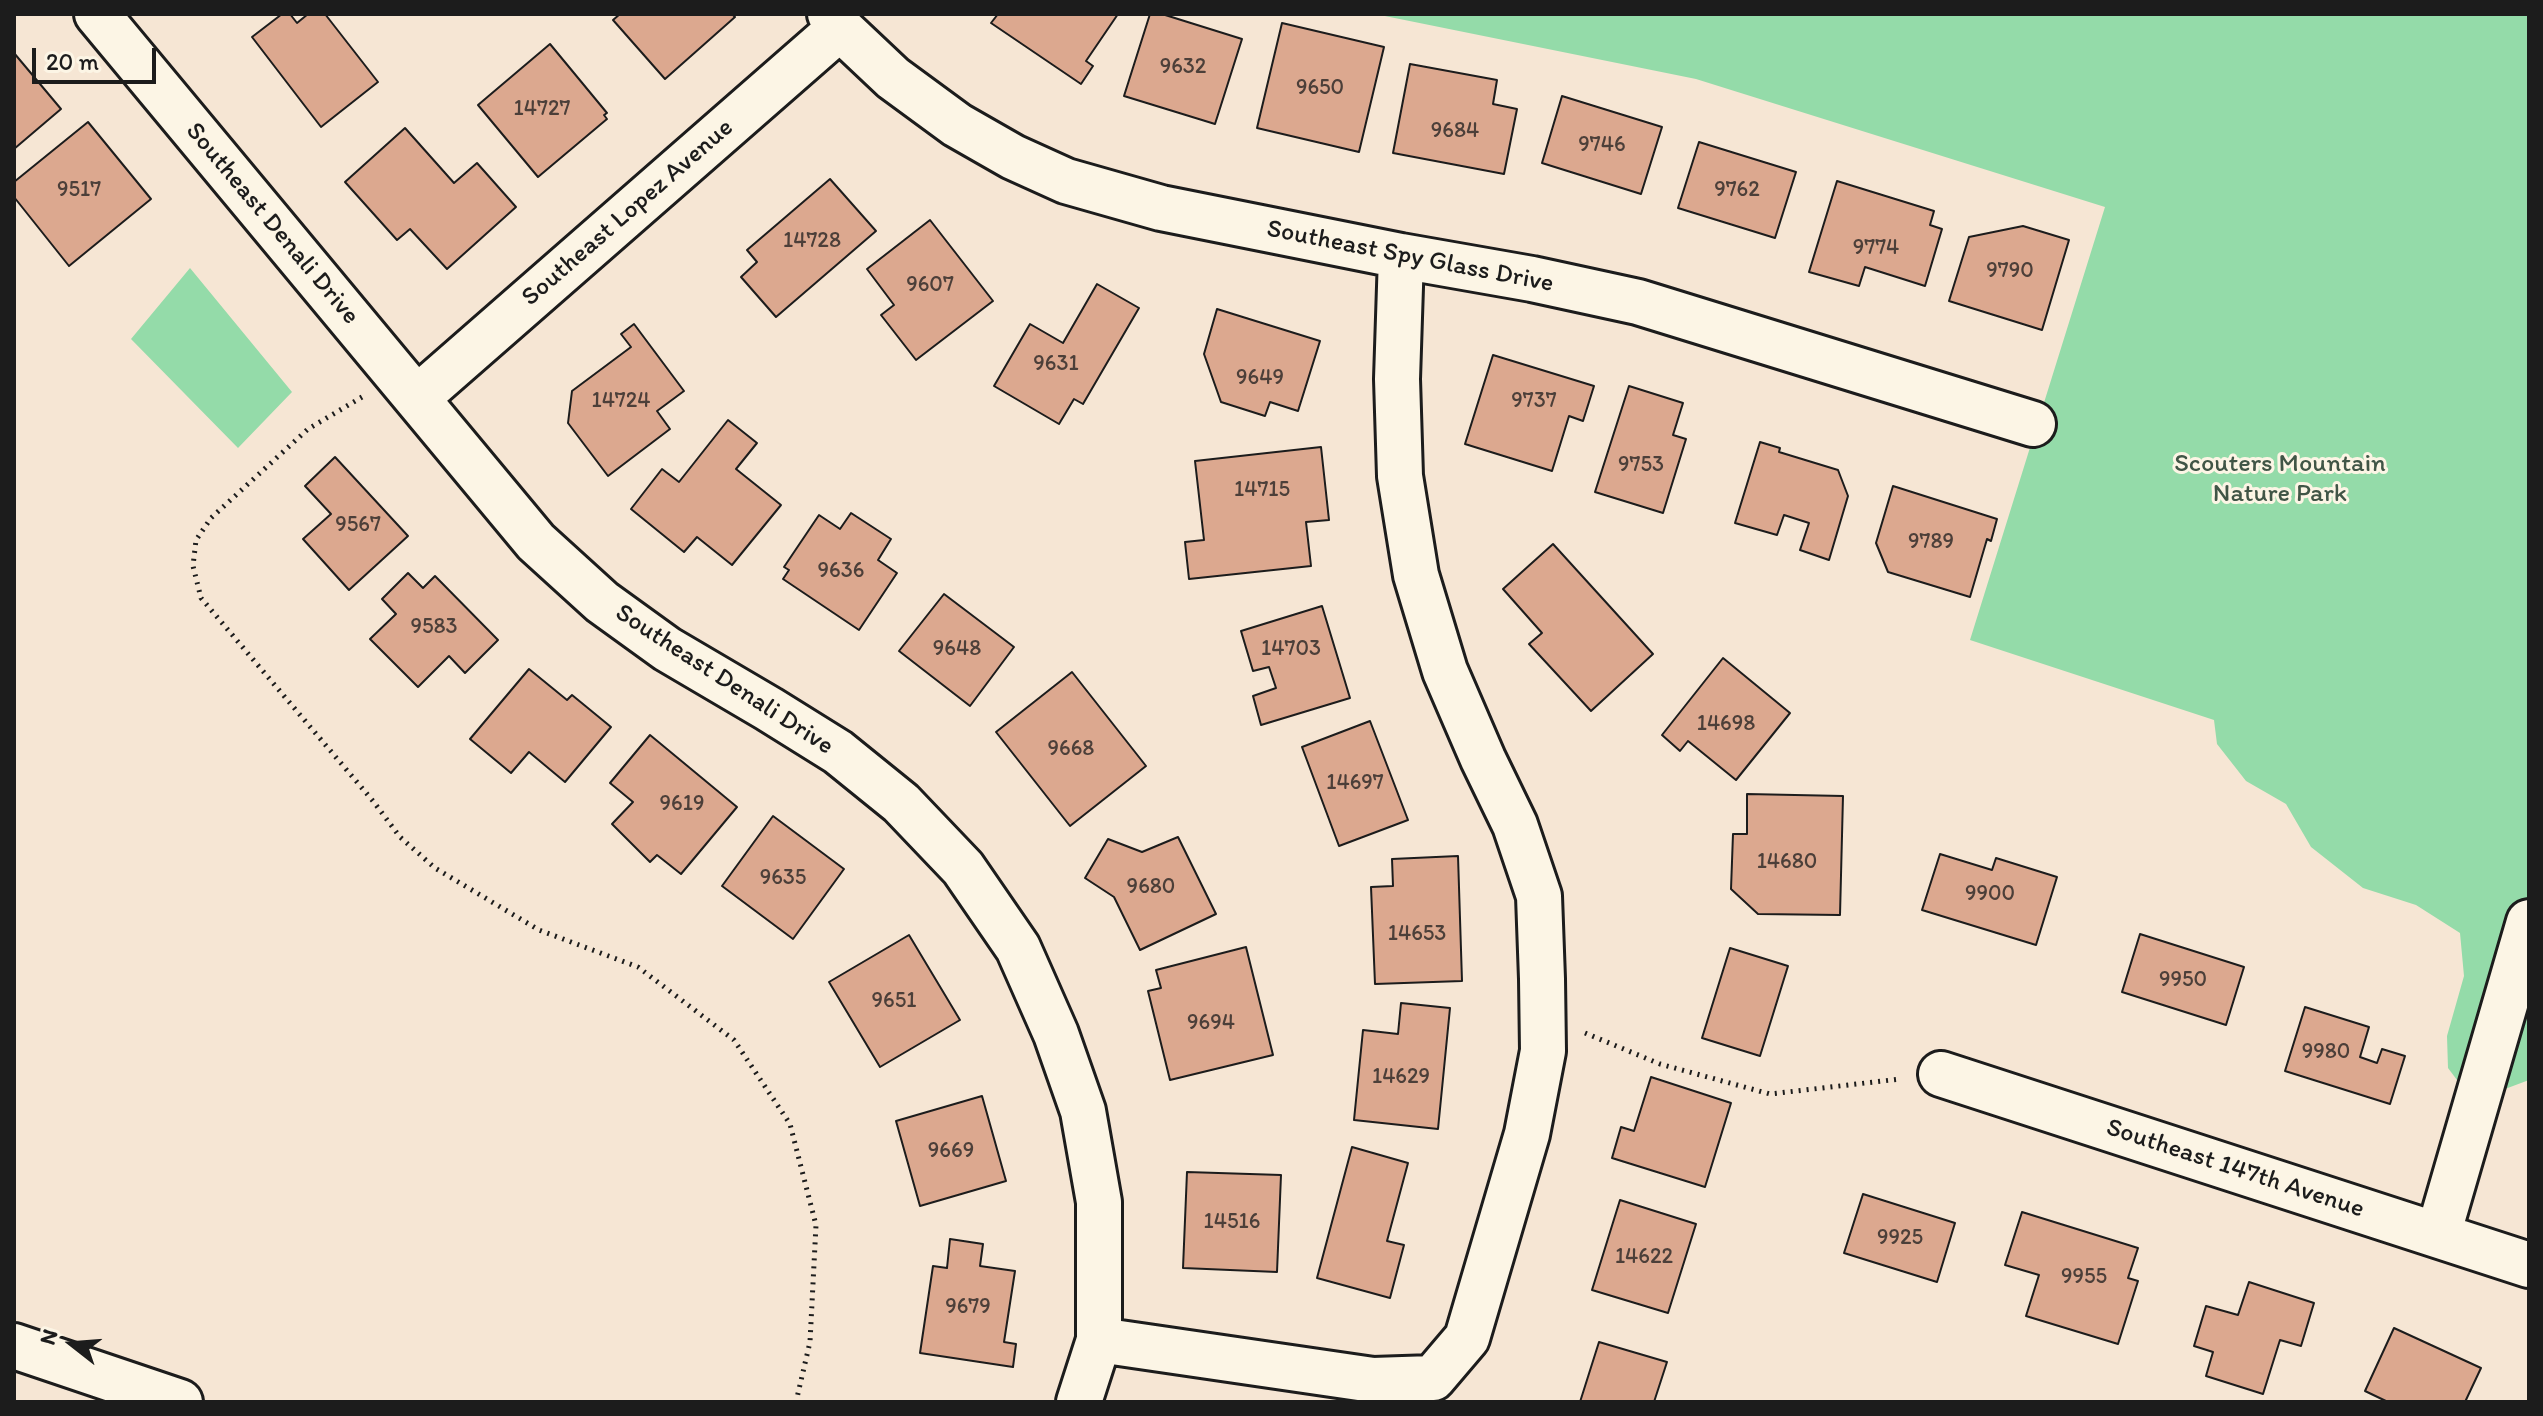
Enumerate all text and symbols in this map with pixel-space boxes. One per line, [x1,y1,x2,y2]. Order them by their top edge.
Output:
scale bar [36,32,160,82]
text: 20 m [46,47,99,76]
house number: 9632 [1160,54,1206,80]
house number: 9650 [1296,75,1344,101]
house number: 14727 [514,96,570,122]
street label: Southeast Lopez Avenue [516,113,740,313]
street label: Southeast Denali Drive [178,117,366,331]
house number: 9684 [1431,118,1479,144]
house number: 9746 [1578,132,1626,158]
house number: 9517 [57,177,101,203]
house number: 9762 [1714,177,1760,203]
street label: Southeast Spy Glass Drive [1264,214,1556,300]
house number: 14728 [783,228,841,254]
house number: 9774 [1853,235,1899,261]
house number: 9790 [1986,258,2034,284]
house number: 9607 [906,272,954,298]
house number: 9631 [1033,351,1079,377]
house number: 9649 [1236,365,1284,391]
house number: 14724 [591,388,651,414]
house number: 9737 [1511,388,1557,414]
park label: Scouters Mountain Nature Park [2174,448,2386,510]
house number: 9753 [1618,452,1664,478]
house number: 14715 [1234,477,1290,503]
house number: 9567 [335,512,381,538]
house number: 9789 [1908,529,1954,555]
house number: 9636 [818,558,864,584]
street label: Southeast Denali Drive [609,598,839,762]
house number: 9583 [410,614,458,640]
house number: 9648 [933,636,981,662]
house number: 14703 [1261,636,1321,662]
house number: 14698 [1697,711,1755,737]
house number: 9668 [1048,736,1094,762]
house number: 14697 [1326,770,1384,796]
house number: 9619 [660,791,704,817]
house number: 14680 [1757,849,1817,875]
house number: 9635 [760,865,806,891]
house number: 9680 [1127,874,1175,900]
house number: 9900 [1965,881,2015,907]
house number: 14653 [1388,921,1446,947]
house number: 9950 [2159,967,2207,993]
house number: 9651 [872,988,916,1014]
house number: 9694 [1187,1010,1235,1036]
house number: 9980 [2302,1039,2350,1065]
house number: 14629 [1372,1064,1430,1090]
street label: Southeast 147th Avenue [2102,1113,2368,1225]
house number: 9669 [928,1138,974,1164]
house number: 14516 [1204,1209,1260,1235]
house number: 9925 [1877,1225,1923,1251]
house number: 14622 [1615,1244,1673,1270]
house number: 9955 [2061,1264,2107,1290]
house number: 9679 [945,1294,991,1320]
north arrow [32,1304,112,1384]
text: N [33,1326,64,1348]

